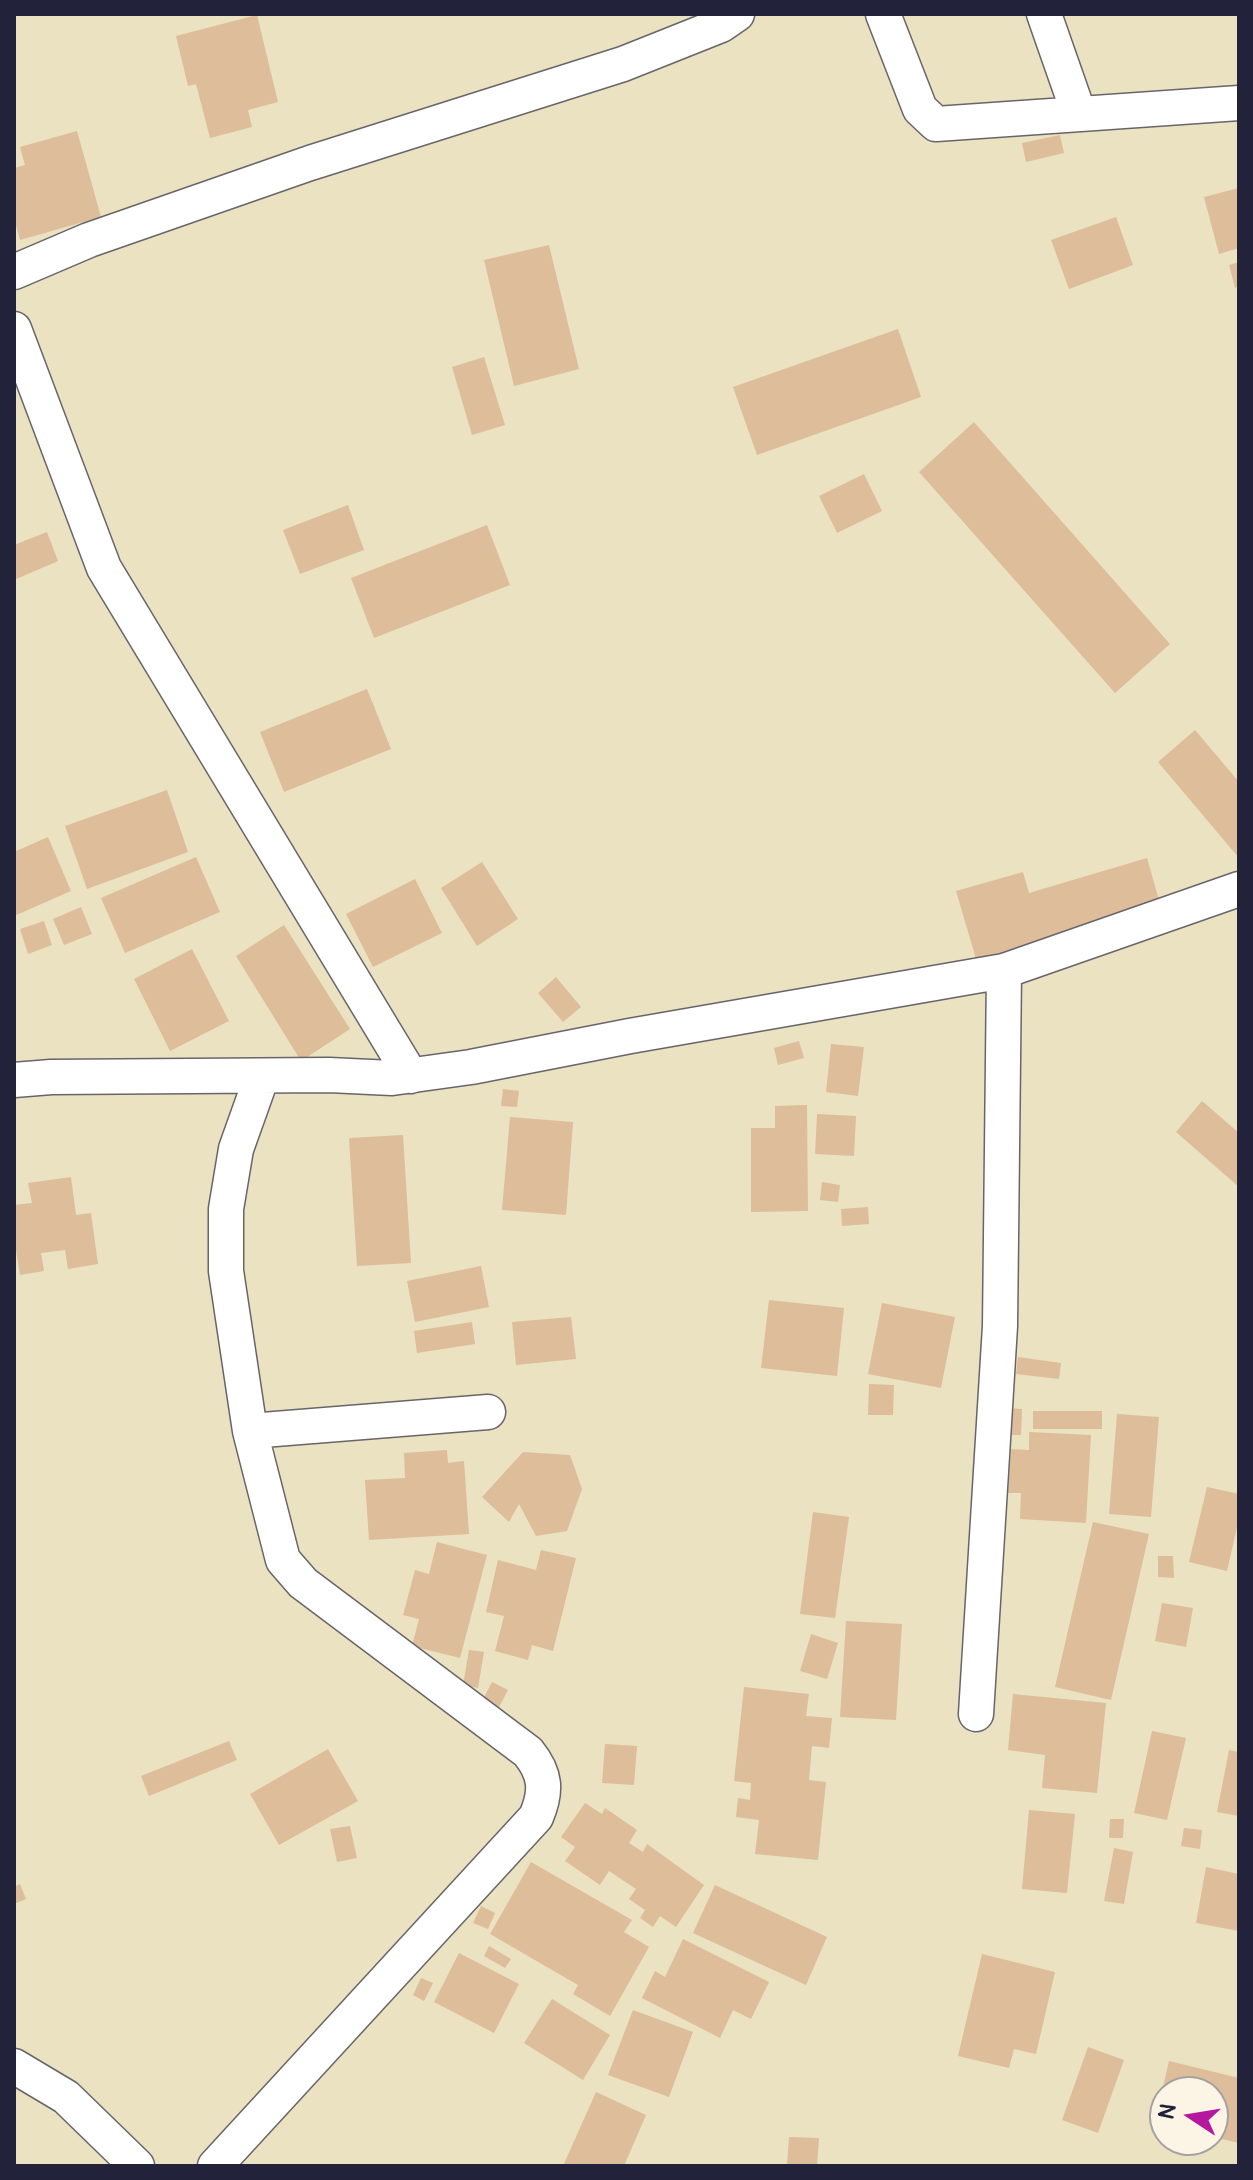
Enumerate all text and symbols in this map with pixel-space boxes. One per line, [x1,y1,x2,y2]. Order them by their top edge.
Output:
north arrow [1149,2076,1229,2156]
text: N [1152,2101,1183,2122]

